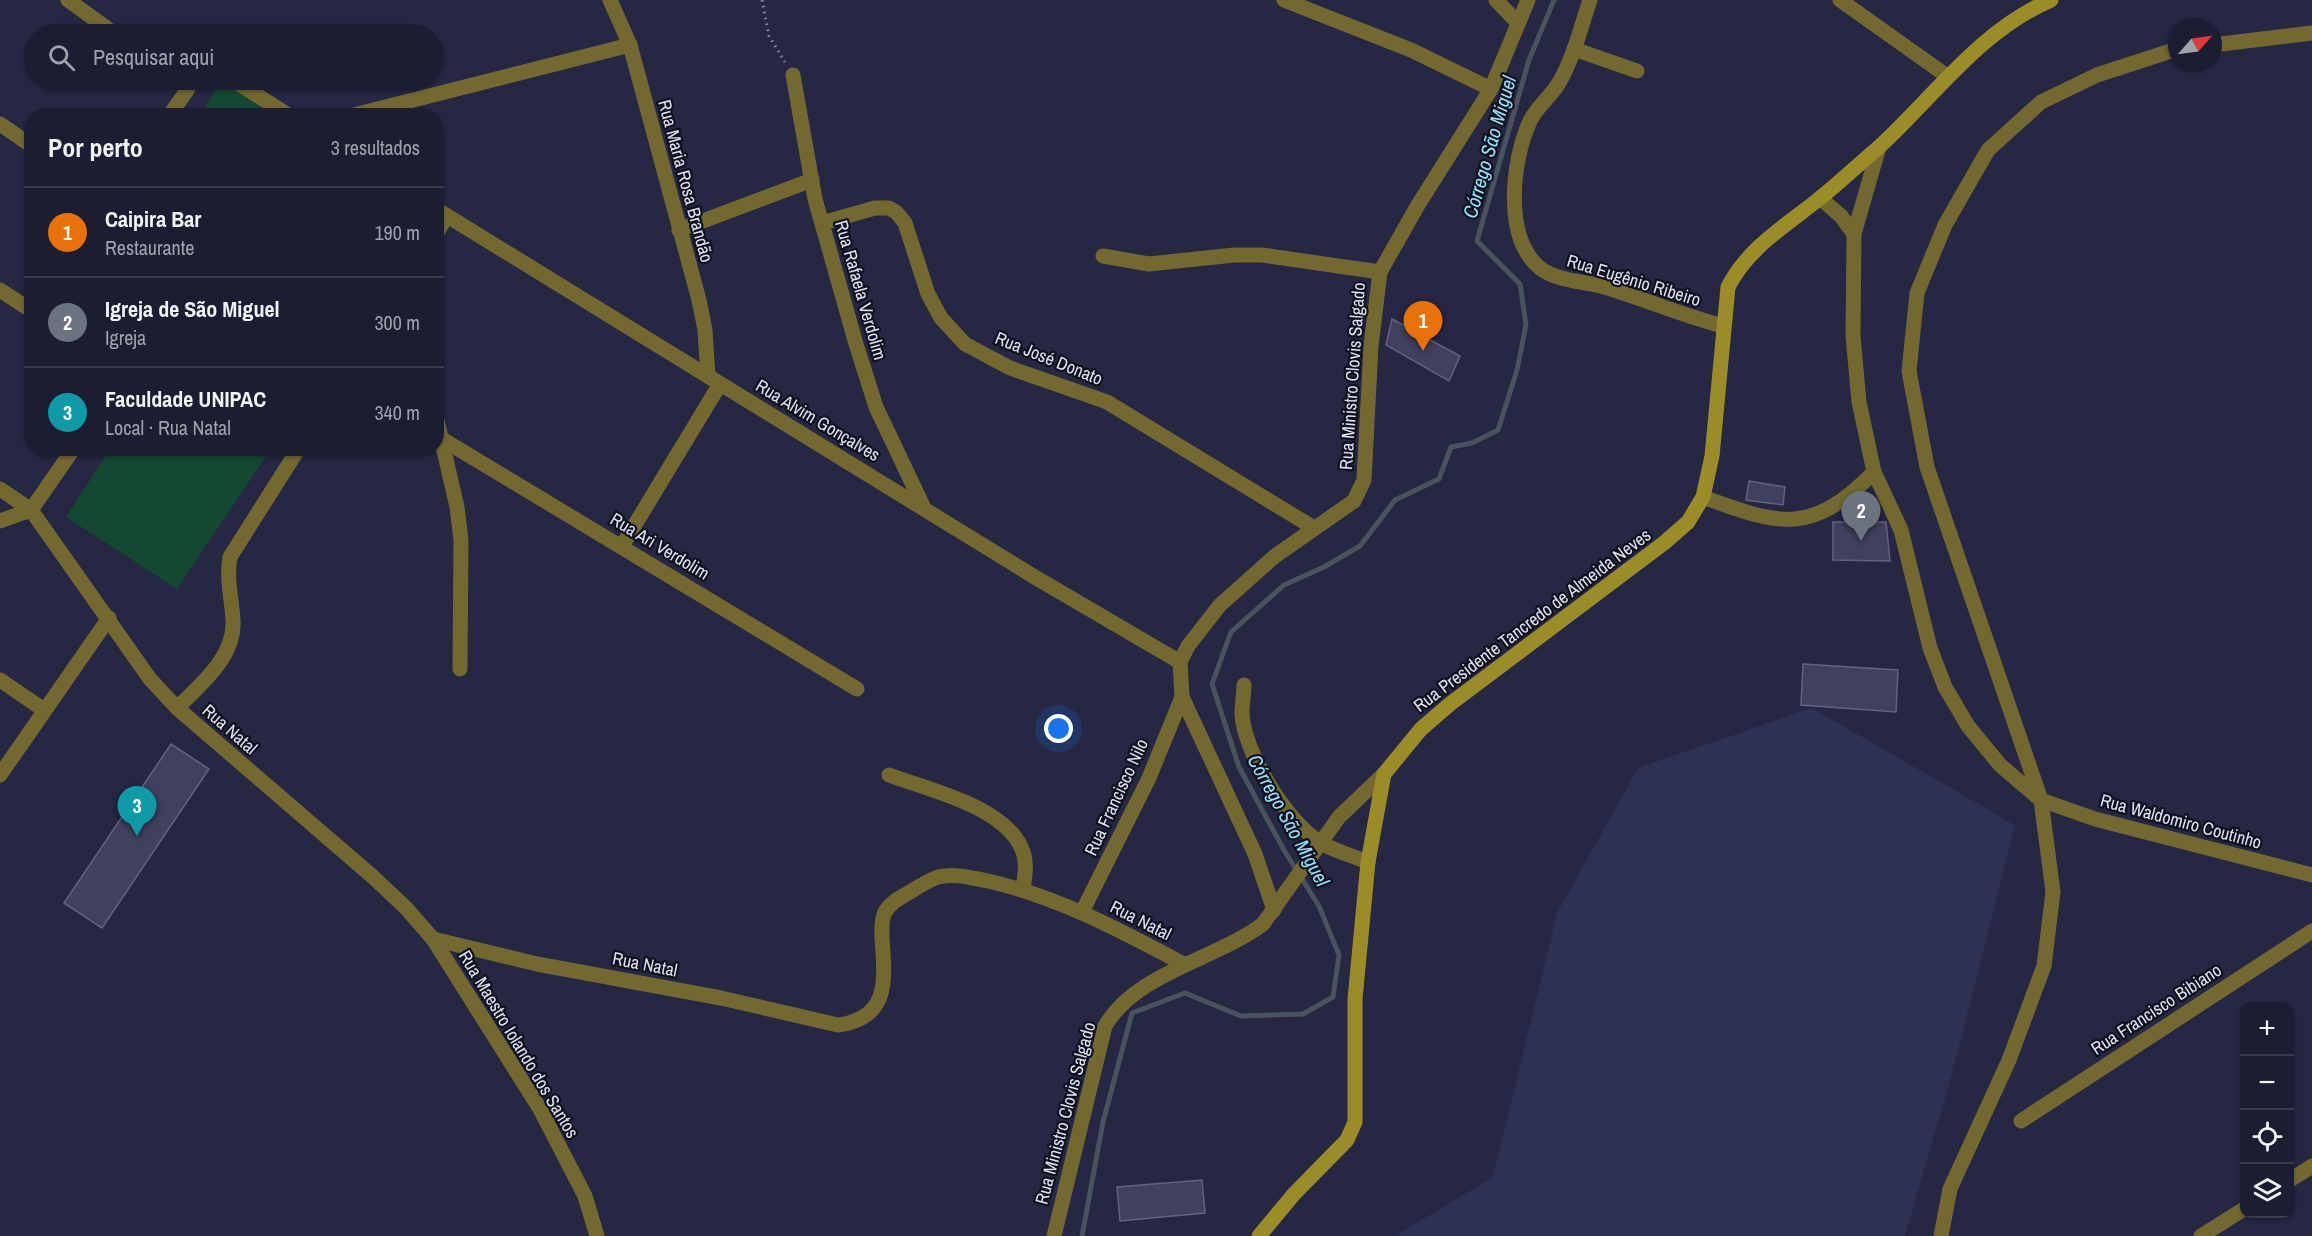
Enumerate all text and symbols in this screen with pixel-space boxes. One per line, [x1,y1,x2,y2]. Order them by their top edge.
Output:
north arrow [2168,18,2222,72]
search box [24,24,444,90]
icon: search [45,41,78,74]
text: Pesquisar aqui [93,42,214,72]
water label: Córrego São Miguel [1456,72,1522,221]
street label: Rua Maria Rosa Brandão [652,97,720,265]
text: Por perto [48,130,143,165]
text: 3 resultados [331,134,420,161]
text: Caipira Bar [105,204,201,234]
street label: Rua Rafaela Verdolim [829,217,893,363]
text: 1 [63,219,72,246]
text: 190 m [374,219,420,246]
text: Restaurante [105,234,194,261]
street label: Rua Eugênio Ribeiro [1564,248,1704,312]
street label: Rua Ministro Clovis Salgado [1333,281,1371,471]
text: Igreja de São Miguel [105,294,279,324]
pin: 1 [1404,302,1442,351]
text: 2 [63,309,72,336]
text: 300 m [374,309,420,336]
text: Igreja [105,324,146,351]
street label: Rua José Donato [991,325,1107,391]
street label: Rua Alvim Gonçalves [751,373,885,467]
text: Faculdade UNIPAC [105,384,266,414]
text: 3 [63,399,72,426]
text: 340 m [374,399,420,426]
text: Local · Rua Natal [105,414,231,441]
pin: 2 [1842,492,1880,541]
street label: Rua Ari Verdolim [606,507,714,585]
street label: Rua Presidente Tancredo de Almeida Neves [1408,522,1656,718]
street label: Rua Natal [197,698,263,760]
your location [1044,714,1073,743]
street label: Rua Francisco Nilo [1078,734,1154,860]
water label: Córrego São Miguel [1242,749,1337,891]
pin: 3 [118,786,156,836]
street label: Rua Waldomiro Coutinho [2098,787,2264,855]
street label: Rua Natal [1106,894,1176,946]
street label: Rua Maestro Iolando dos Santos [453,945,585,1143]
street label: Rua Natal [610,945,680,983]
street label: Rua Francisco Bibiano [2086,957,2226,1061]
map controls [2240,1002,2294,1218]
button: + [2240,1002,2294,1056]
street label: Rua Ministro Clovis Salgado [1029,1019,1101,1207]
button: − [2240,1056,2294,1110]
button: locate [2240,1110,2294,1164]
button: layers [2240,1164,2294,1218]

